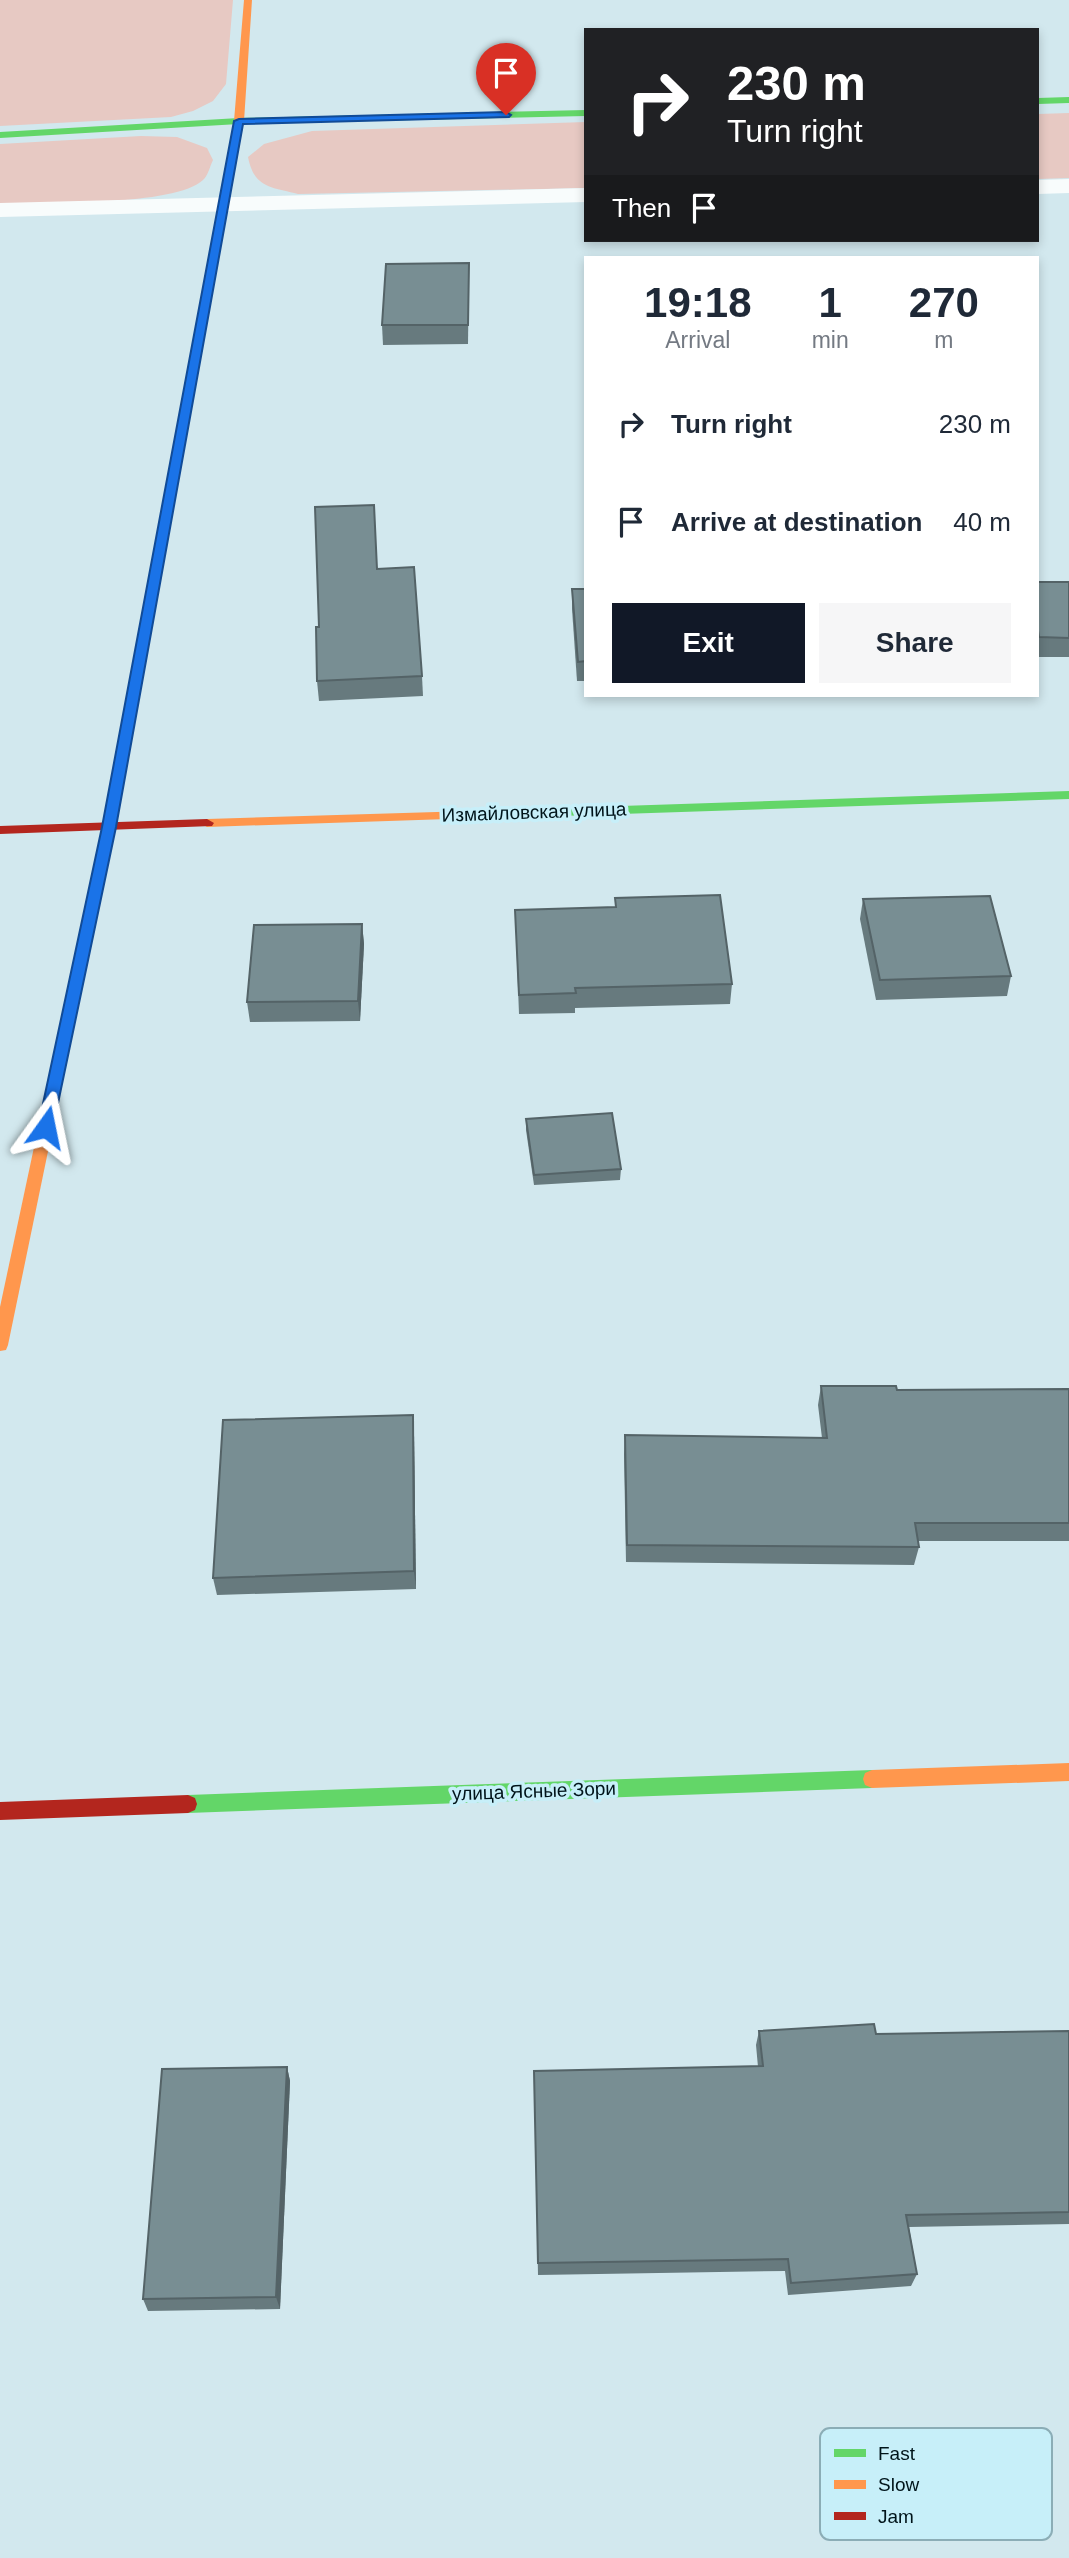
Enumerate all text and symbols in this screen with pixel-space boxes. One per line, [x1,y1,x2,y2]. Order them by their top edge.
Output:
pin [476,43,536,115]
icon: arrive [487,54,525,92]
icon: right [612,56,703,147]
text: 230 m [727,56,866,110]
text: Turn right [727,113,863,149]
icon: arrive [685,189,723,227]
text: Then [612,193,671,223]
text: 19:18 [644,279,752,326]
text: 1 [818,279,842,326]
text: 270 [909,279,979,326]
text: Arrival [665,327,730,353]
text: min [812,327,849,353]
text: m [934,327,953,353]
icon: right [612,405,650,443]
text: Turn right [671,409,792,439]
text: 230 m [939,409,1011,439]
icon: arrive [612,503,650,541]
text: Arrive at destination [671,507,922,537]
text: 40 m [953,507,1011,537]
button: Exit [612,603,805,683]
button: Share [819,603,1011,683]
street label: Измайловская улица [441,798,627,826]
position arrow [9,1090,83,1164]
street label: улица Ясные Зори [452,1778,616,1804]
legend [820,2428,1052,2540]
text: Fast [878,2443,916,2464]
text: Slow [878,2474,919,2495]
text: Jam [878,2506,914,2527]

